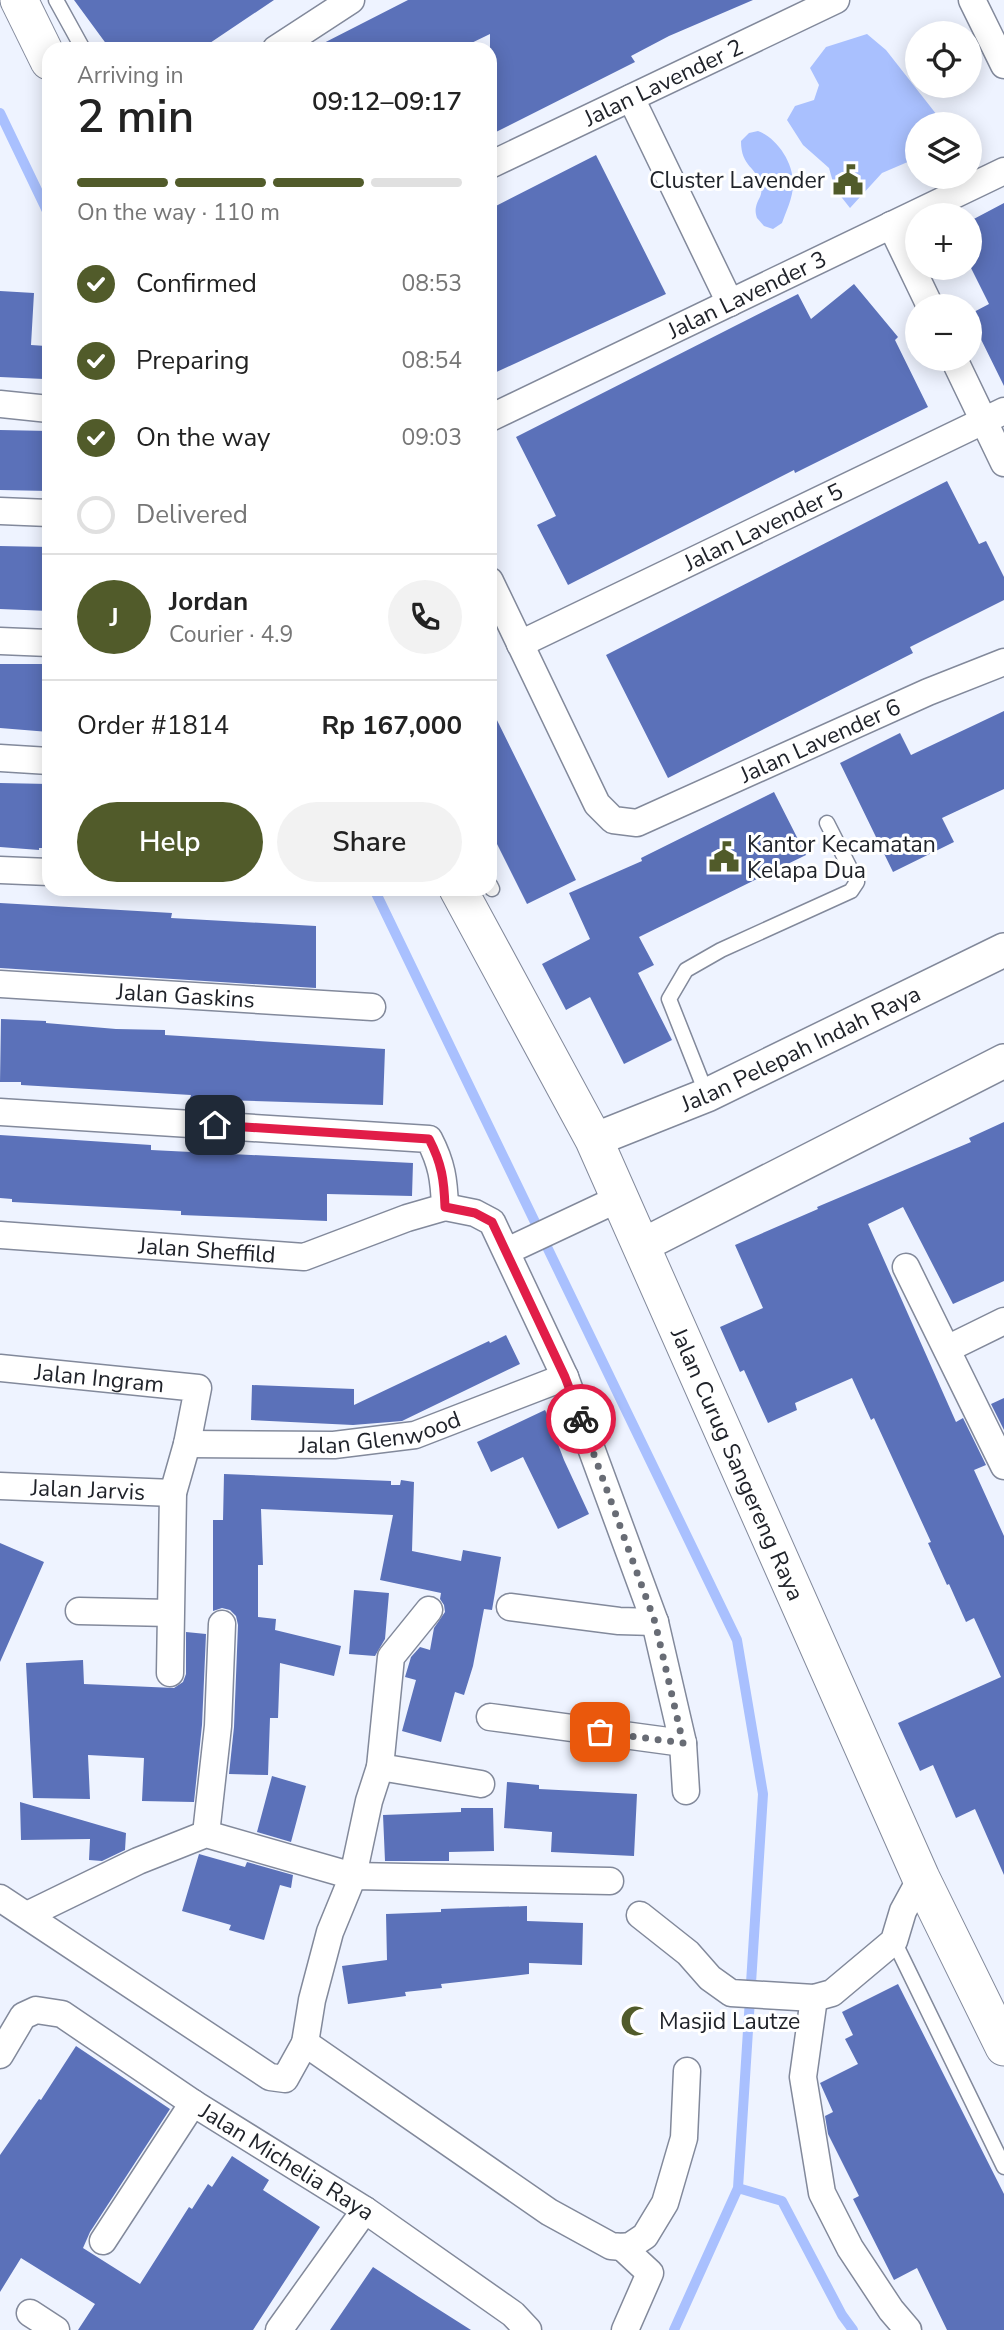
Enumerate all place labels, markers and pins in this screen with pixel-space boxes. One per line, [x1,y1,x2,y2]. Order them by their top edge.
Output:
public building icon: Cluster Lavender [831,163,865,197]
place label: Cluster Lavender [649,165,826,196]
place label: Kantor Kecamatan Kelapa Dua [747,829,936,886]
public building icon: Kantor Kecamatan Kelapa Dua [707,840,741,874]
pin [185,1095,245,1155]
pin [570,1702,630,1762]
mosque icon: Masjid Lautze [619,2004,653,2038]
place label: Masjid Lautze [659,2006,800,2037]

